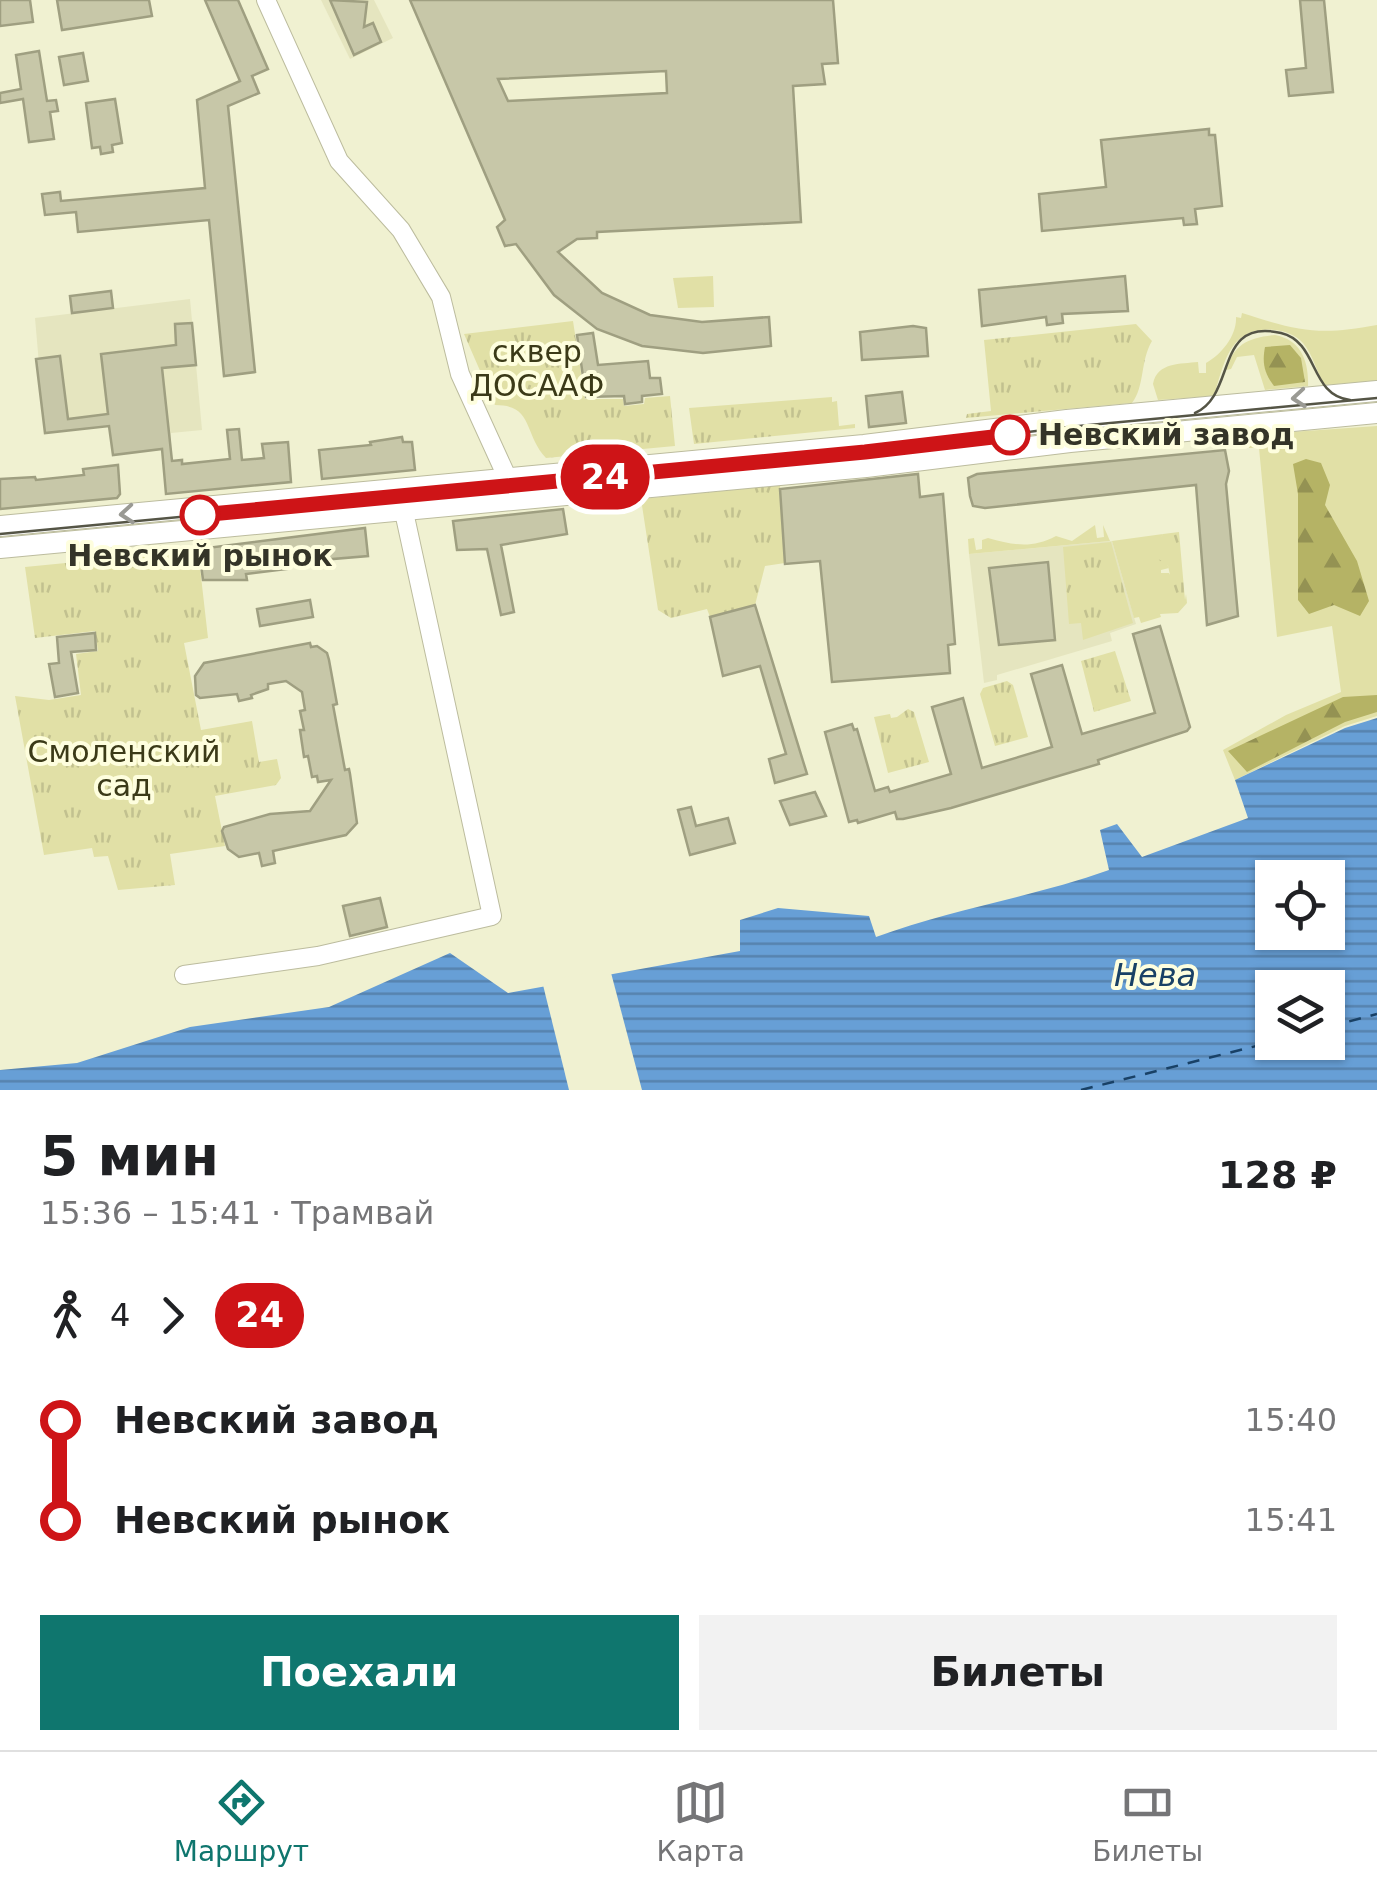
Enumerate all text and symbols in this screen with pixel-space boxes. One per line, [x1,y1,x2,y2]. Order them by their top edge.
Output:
park label: сквер ДОСААФ [470,334,604,403]
one-way arrow [1291,386,1307,408]
marker: Невский завод [991,416,1029,454]
place label: Невский завод [1038,417,1295,452]
line badge: 24 [560,444,650,510]
text: 24 [581,457,629,497]
marker: Невский рынок [181,496,219,534]
one-way arrow [119,503,135,524]
place label: Невский рынок [67,538,333,573]
park label: Смоленский сад [28,734,220,803]
map controls [1255,860,1345,1060]
button: locate [1255,860,1345,950]
water label: Нева [1114,956,1196,994]
button: layers [1255,970,1345,1060]
text: 5 мин [40,1124,219,1188]
text: 128 ₽ [1218,1153,1337,1197]
text: 15:36 – 15:41 · Трамвай [40,1194,434,1232]
icon: walk [40,1288,95,1343]
icon: forward [145,1288,200,1343]
text: 24 [235,1295,284,1335]
text: 4 [110,1296,130,1334]
text: Невский завод [114,1398,439,1442]
text: 15:40 [1245,1401,1337,1439]
text: Невский рынок [114,1498,450,1542]
text: 15:41 [1245,1501,1337,1539]
button: Поехали [40,1615,679,1730]
button: Билеты [699,1615,1337,1730]
tab: Маршрут [174,1775,309,1868]
tab: Карта [657,1775,745,1868]
tab: Билеты [1092,1775,1203,1868]

